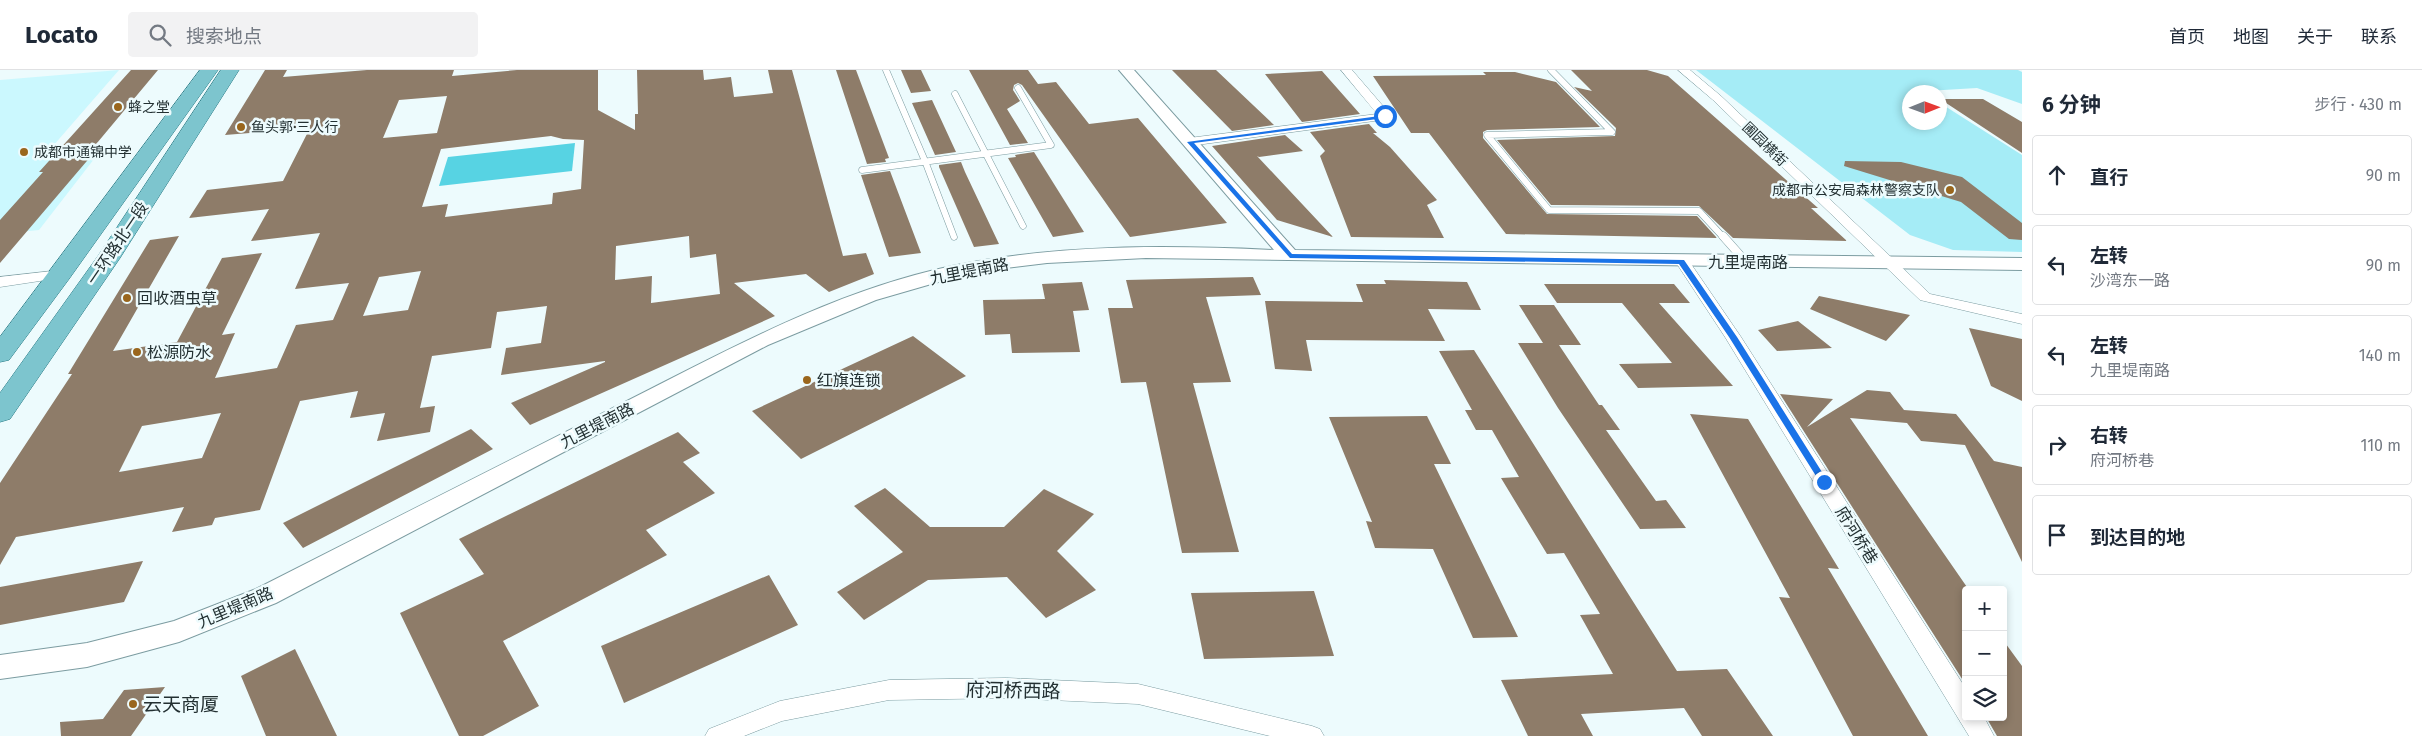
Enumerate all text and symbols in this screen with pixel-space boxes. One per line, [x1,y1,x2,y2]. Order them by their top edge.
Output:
search box [128,12,478,57]
text: Locato [25,21,98,49]
icon: search [146,21,174,49]
text: 搜索地点 [186,25,262,48]
text: 首页 [2169,26,2205,48]
text: 地图 [2233,26,2269,48]
text: 关于 [2297,26,2333,48]
text: 联系 [2361,26,2397,48]
north arrow [1902,85,1947,130]
text: 6 分钟 [2042,92,2101,118]
text: 步行 · 430 m [2315,95,2402,114]
place label: 蜂之堂 [128,99,170,116]
marker: 蜂之堂 [112,101,124,113]
route start [1374,105,1397,128]
place label: 鱼头郭·三人行 [251,119,338,136]
street label: 圃园横街 [1739,119,1791,170]
marker: 鱼头郭·三人行 [235,121,247,133]
place label: 成都市通锦中学 [34,144,132,161]
marker: 成都市通锦中学 [18,146,30,158]
icon: ahead [2043,161,2071,189]
text: 直行 [2090,166,2128,189]
text: 90 m [2366,166,2401,185]
place label: 成都市公安局森林警察支队 [1772,182,1940,199]
marker: 成都市公安局森林警察支队 [1944,184,1956,196]
street label: 一环路北一段 [83,198,152,288]
text: 左转 [2090,244,2128,267]
icon: left [2043,251,2071,279]
street label: 九里堤南路 [1708,253,1788,272]
street label: 九里堤南路 [928,255,1010,288]
text: 90 m [2366,256,2401,275]
text: 沙湾东一路 [2090,271,2170,290]
place label: 回收酒虫草 [137,289,217,308]
marker: 回收酒虫草 [121,292,133,304]
text: 左转 [2090,334,2128,357]
icon: left [2043,341,2071,369]
place label: 松源防水 [147,343,211,362]
marker: 松源防水 [131,346,143,358]
text: 140 m [2359,346,2401,365]
text: 九里堤南路 [2090,361,2170,380]
place label: 红旗连锁 [817,371,881,390]
marker: 红旗连锁 [801,374,813,386]
street label: 九里堤南路 [557,399,637,452]
text: 右转 [2090,424,2128,447]
icon: right [2043,431,2071,459]
text: 110 m [2360,436,2401,455]
text: 府河桥巷 [2090,451,2154,470]
route end [1813,471,1836,494]
street label: 府河桥巷 [1832,503,1882,567]
icon: arrive [2043,521,2071,549]
text: 到达目的地 [2090,526,2185,549]
street label: 九里堤南路 [195,583,276,632]
map controls [1962,586,2007,721]
button: + [1962,586,2007,631]
button: − [1962,631,2007,676]
button: layers [1962,676,2007,721]
street label: 府河桥西路 [965,678,1061,703]
place label: 云天商厦 [143,693,219,716]
marker: 云天商厦 [127,698,139,710]

